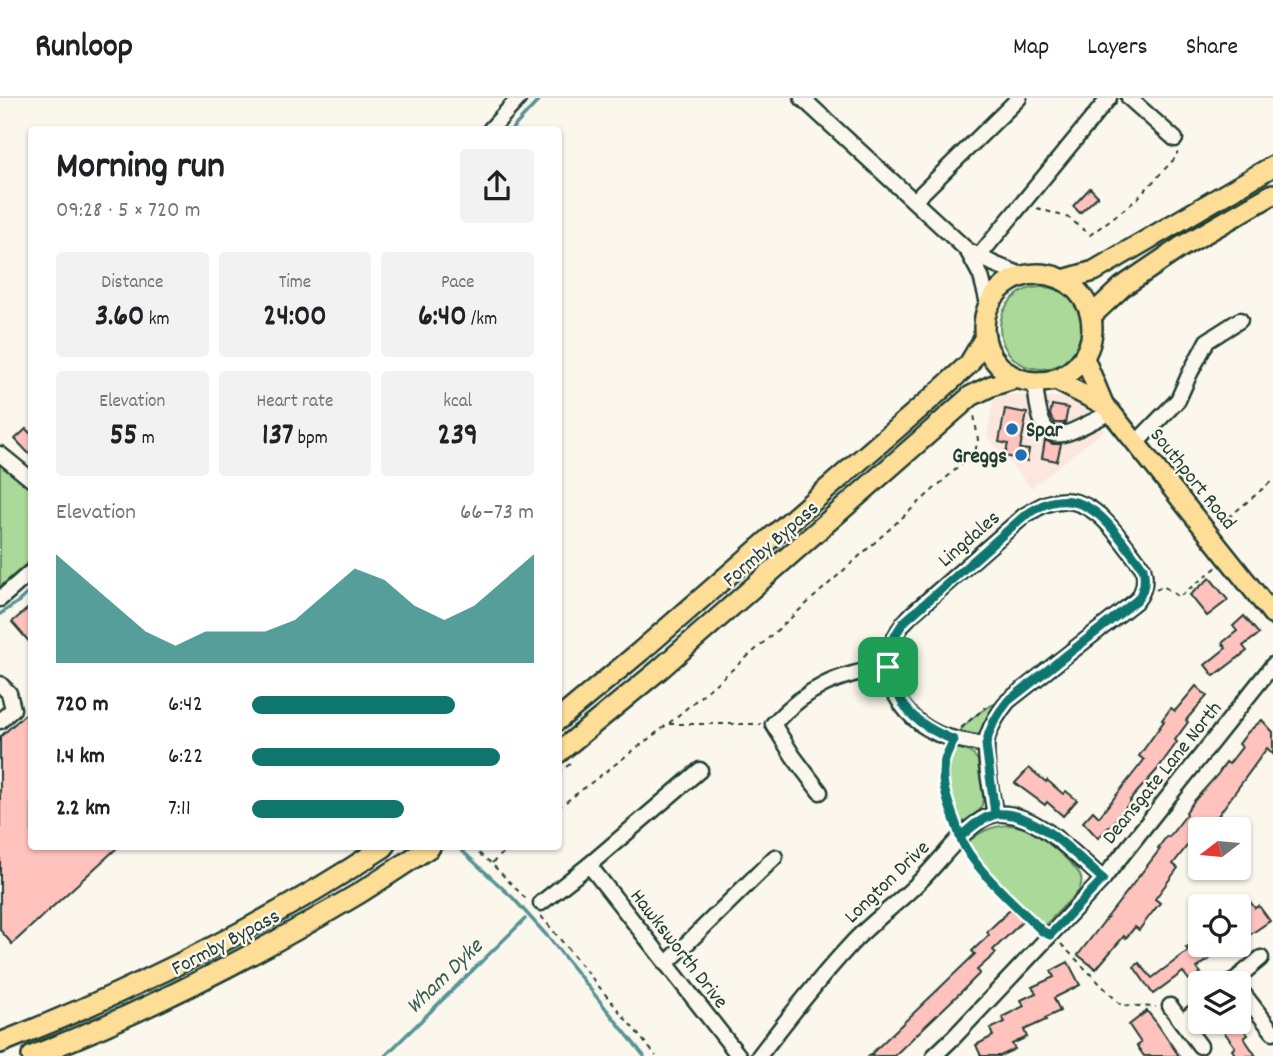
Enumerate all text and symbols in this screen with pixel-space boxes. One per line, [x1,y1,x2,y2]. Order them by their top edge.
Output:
text: Runloop [35,25,133,72]
text: Map [1013,31,1049,65]
text: Layers [1087,31,1148,65]
text: Share [1186,31,1238,65]
text: Morning run [56,141,225,196]
button: share [460,149,534,223]
text: 09:28 · 5 × 720 m [56,195,201,228]
text: Distance [101,270,163,297]
text: Time [279,270,311,297]
text: Pace [441,270,474,297]
text: 3.60 [95,297,144,340]
text: 24:00 [263,297,327,340]
text: 6:40 [418,297,467,340]
text: km [144,307,170,334]
text: /km [467,307,497,334]
text: Elevation [99,389,165,416]
text: Heart rate [257,389,333,416]
text: kcal [443,389,472,416]
text: 55 [110,416,138,459]
text: 137 [262,416,293,459]
text: 239 [438,416,478,459]
place label: Spar [1026,417,1064,447]
marker: Spar [1004,421,1020,437]
street label: Southport Road [1141,422,1242,537]
text: m [138,426,155,453]
text: bpm [293,426,328,453]
place label: Greggs [952,443,1007,473]
marker: Greggs [1013,447,1029,463]
street label: Formby Bypass [717,495,827,596]
text: Elevation [56,497,136,530]
text: 66–73 m [460,497,534,530]
street label: Lingdales [932,505,1008,576]
pin [858,637,918,697]
icon: arrive [869,648,907,686]
text: 720 m [56,689,108,722]
text: 6:42 [168,689,203,722]
street label: Deansgate Lane North [1096,696,1230,852]
text: 1.4 km [56,741,105,774]
text: 6:22 [168,741,203,774]
text: 2.2 km [56,793,110,826]
text: 7:11 [168,793,191,826]
north arrow [1188,817,1251,880]
map controls [1188,817,1251,1034]
street label: Longton Drive [838,835,938,932]
street label: Hawksworth Drive [621,884,734,1016]
button: locate [1188,894,1251,957]
street label: Formby Bypass [167,902,286,985]
water label: Wham Dyke [399,931,493,1023]
button: layers [1188,971,1251,1034]

